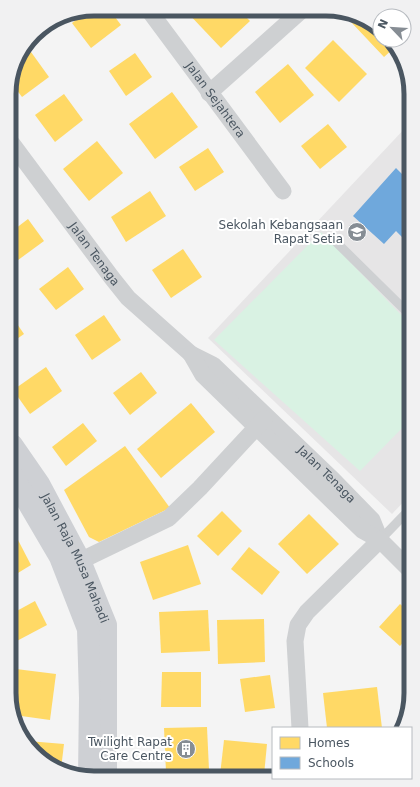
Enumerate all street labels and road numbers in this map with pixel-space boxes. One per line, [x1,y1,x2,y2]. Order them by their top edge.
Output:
street label: Jalan Sejahtera [182,58,248,140]
street label: Jalan Tenaga [65,219,122,289]
street label: Jalan Tenaga [294,442,358,506]
street label: Jalan Raja Musa Mahadi [38,490,111,625]

